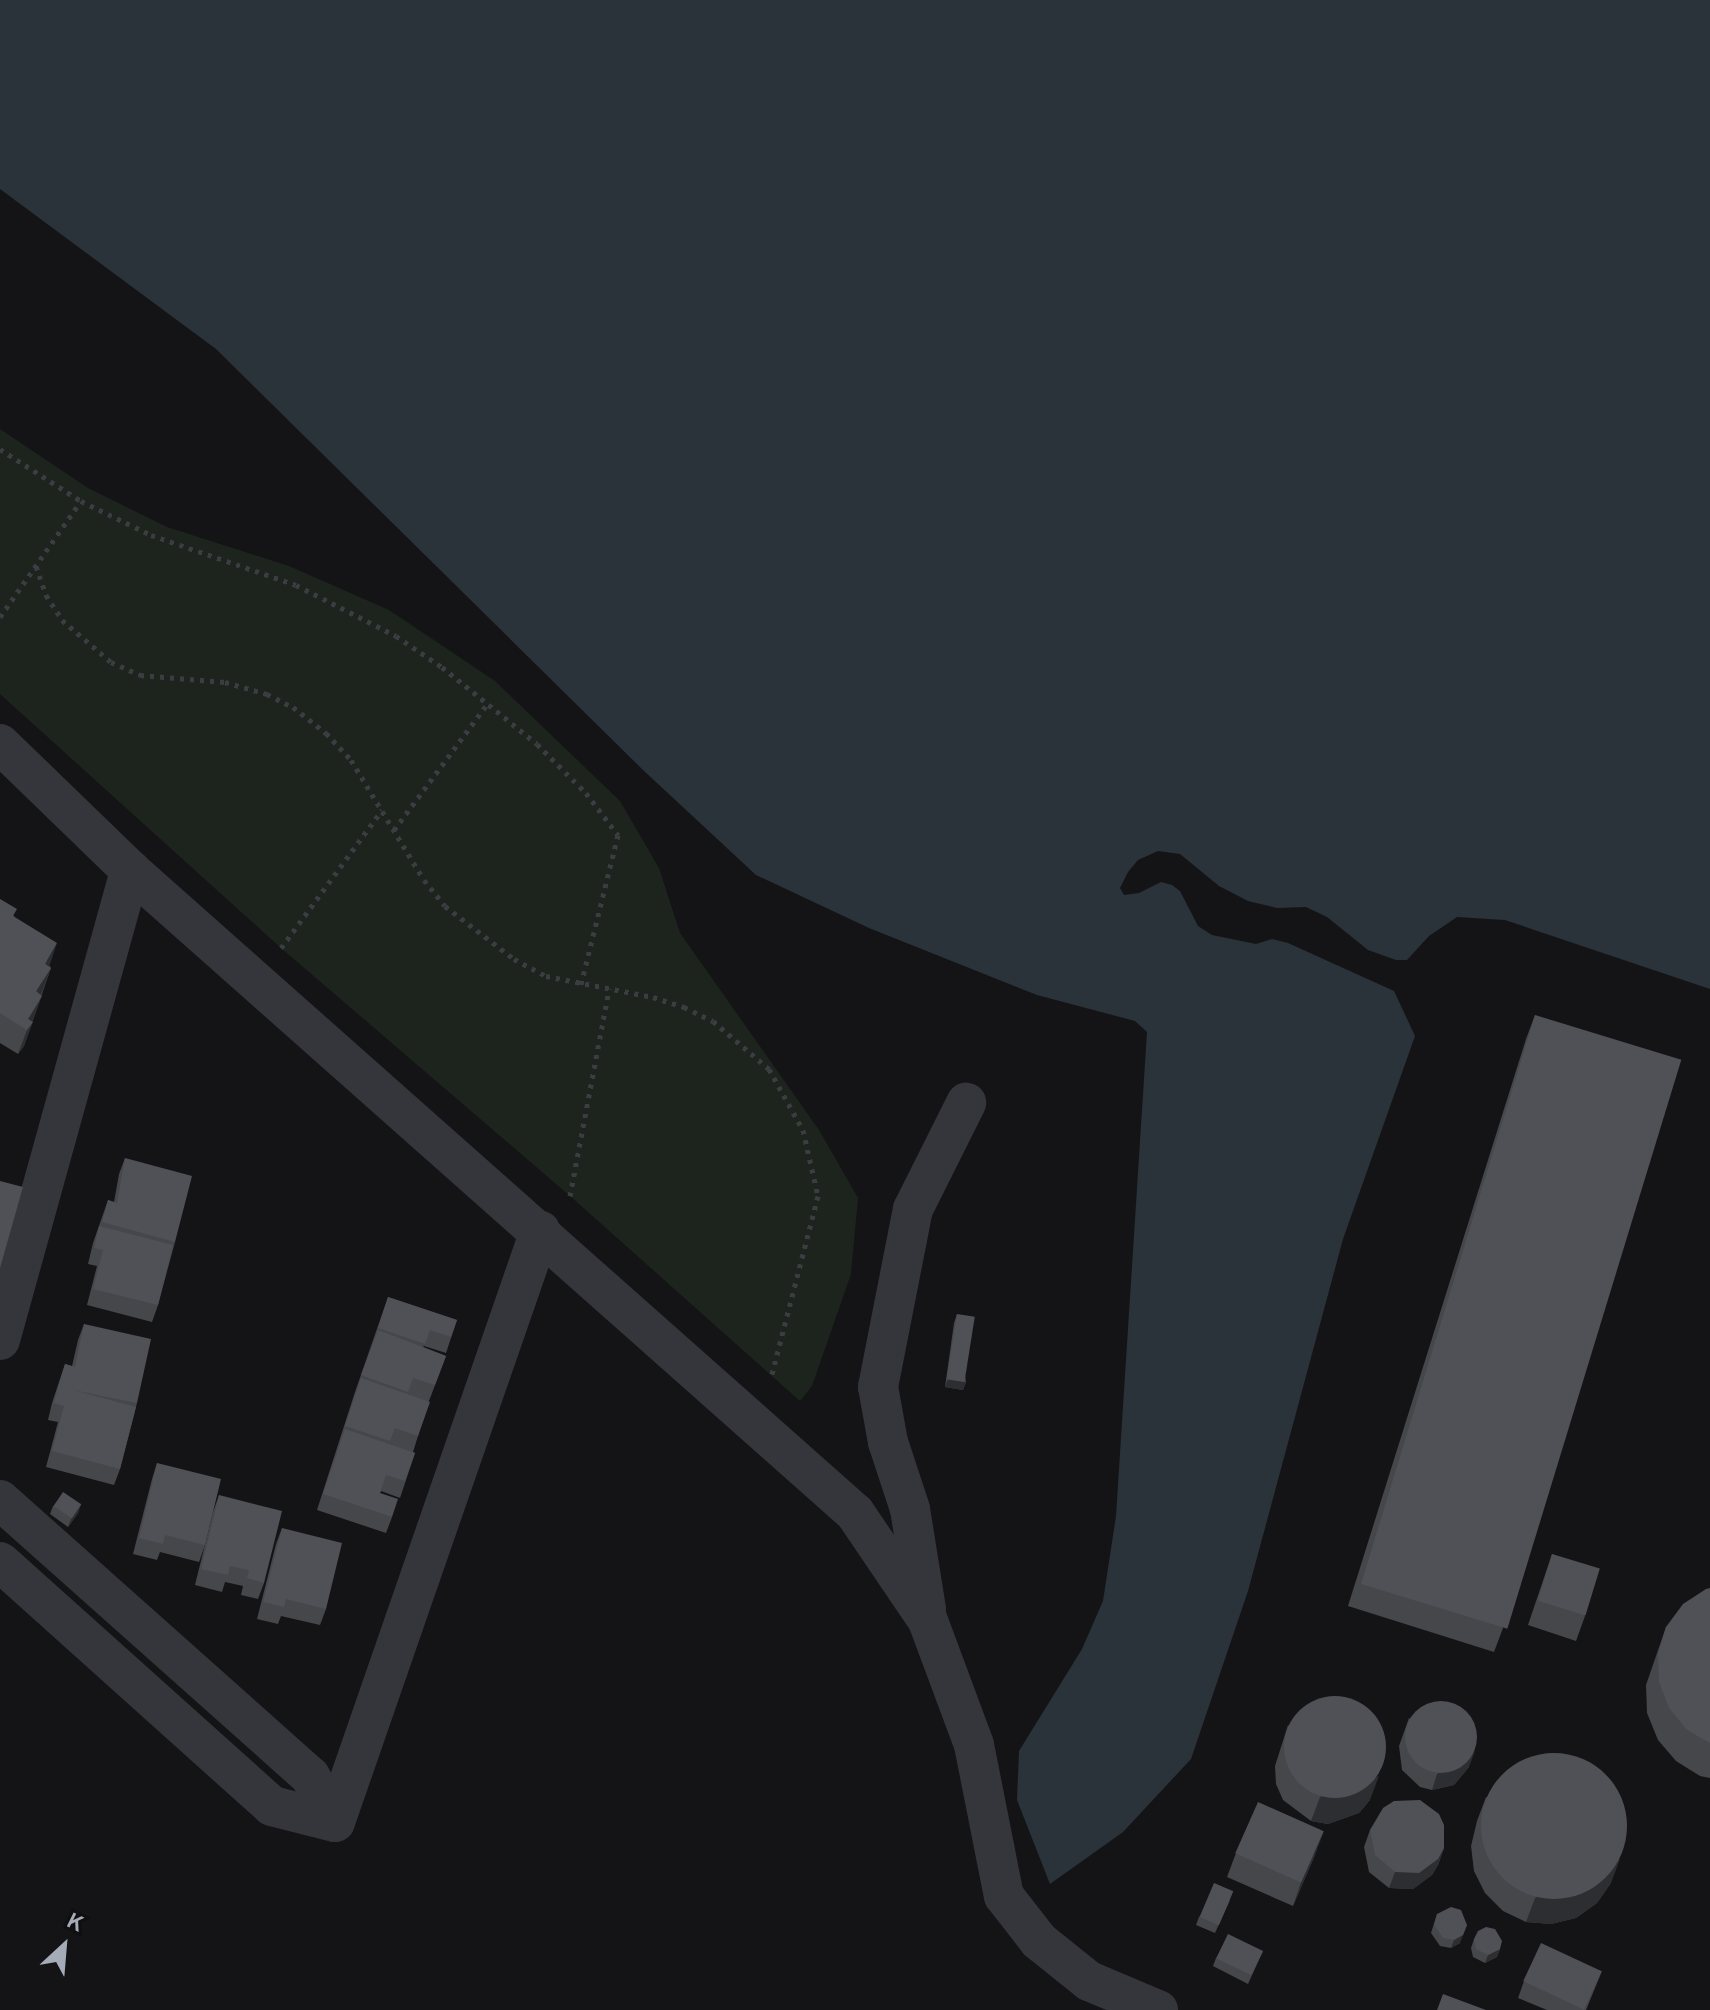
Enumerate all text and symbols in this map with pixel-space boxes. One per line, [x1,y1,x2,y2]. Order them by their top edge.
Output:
north arrow [24,1906,104,1986]
text: K [62,1908,88,1940]

